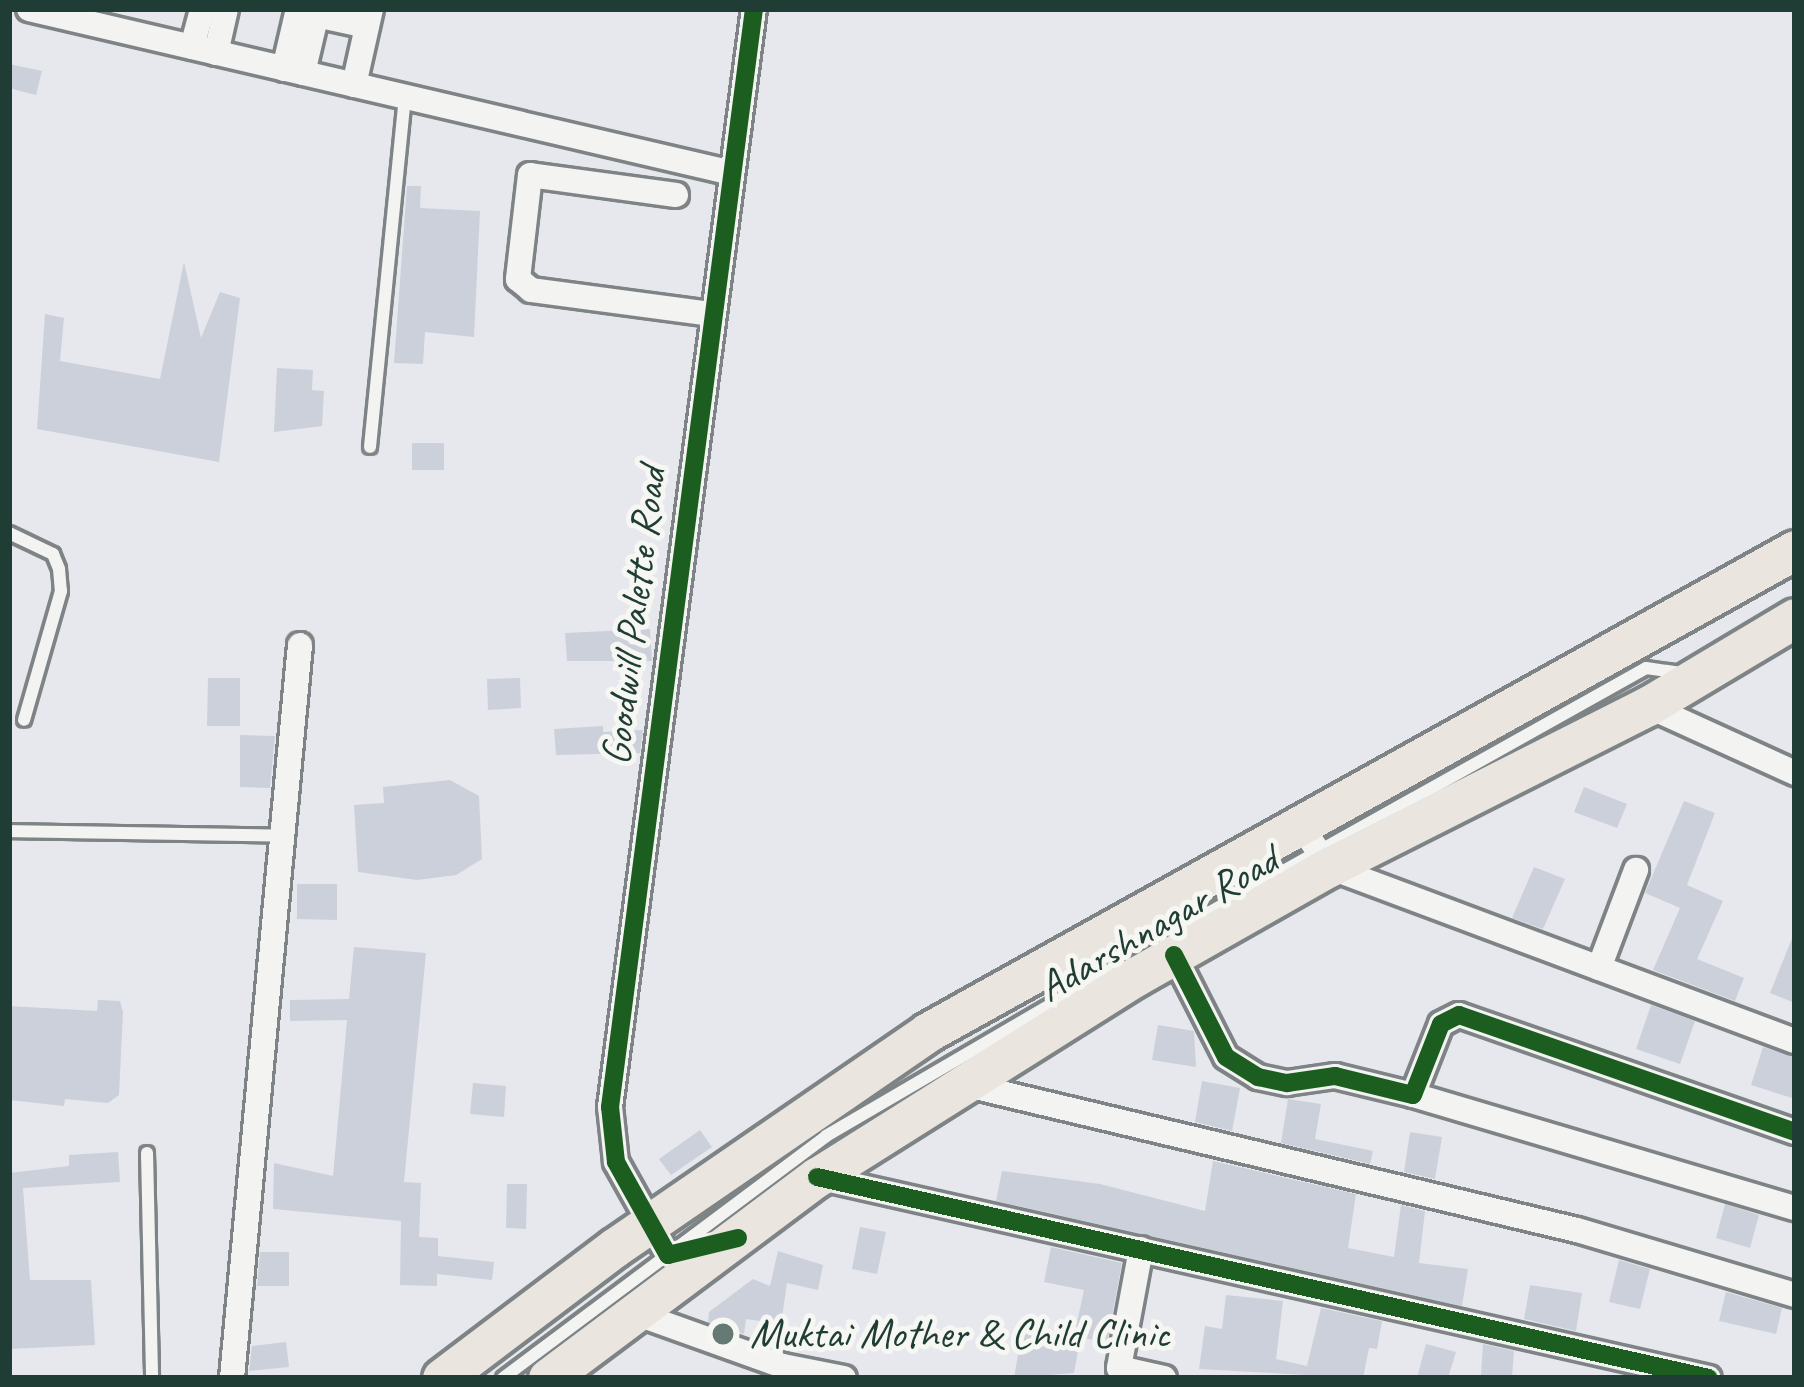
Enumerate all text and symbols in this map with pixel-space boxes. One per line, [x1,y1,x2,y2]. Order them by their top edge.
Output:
street label: Goodwill Palette Road [591,464,677,768]
street label: Adarshnagar Road [1029,835,1287,1013]
place label: Muktai Mother & Child Clinic [750,1309,1169,1359]
marker: Muktai Mother & Child Clinic [707,1318,739,1350]

